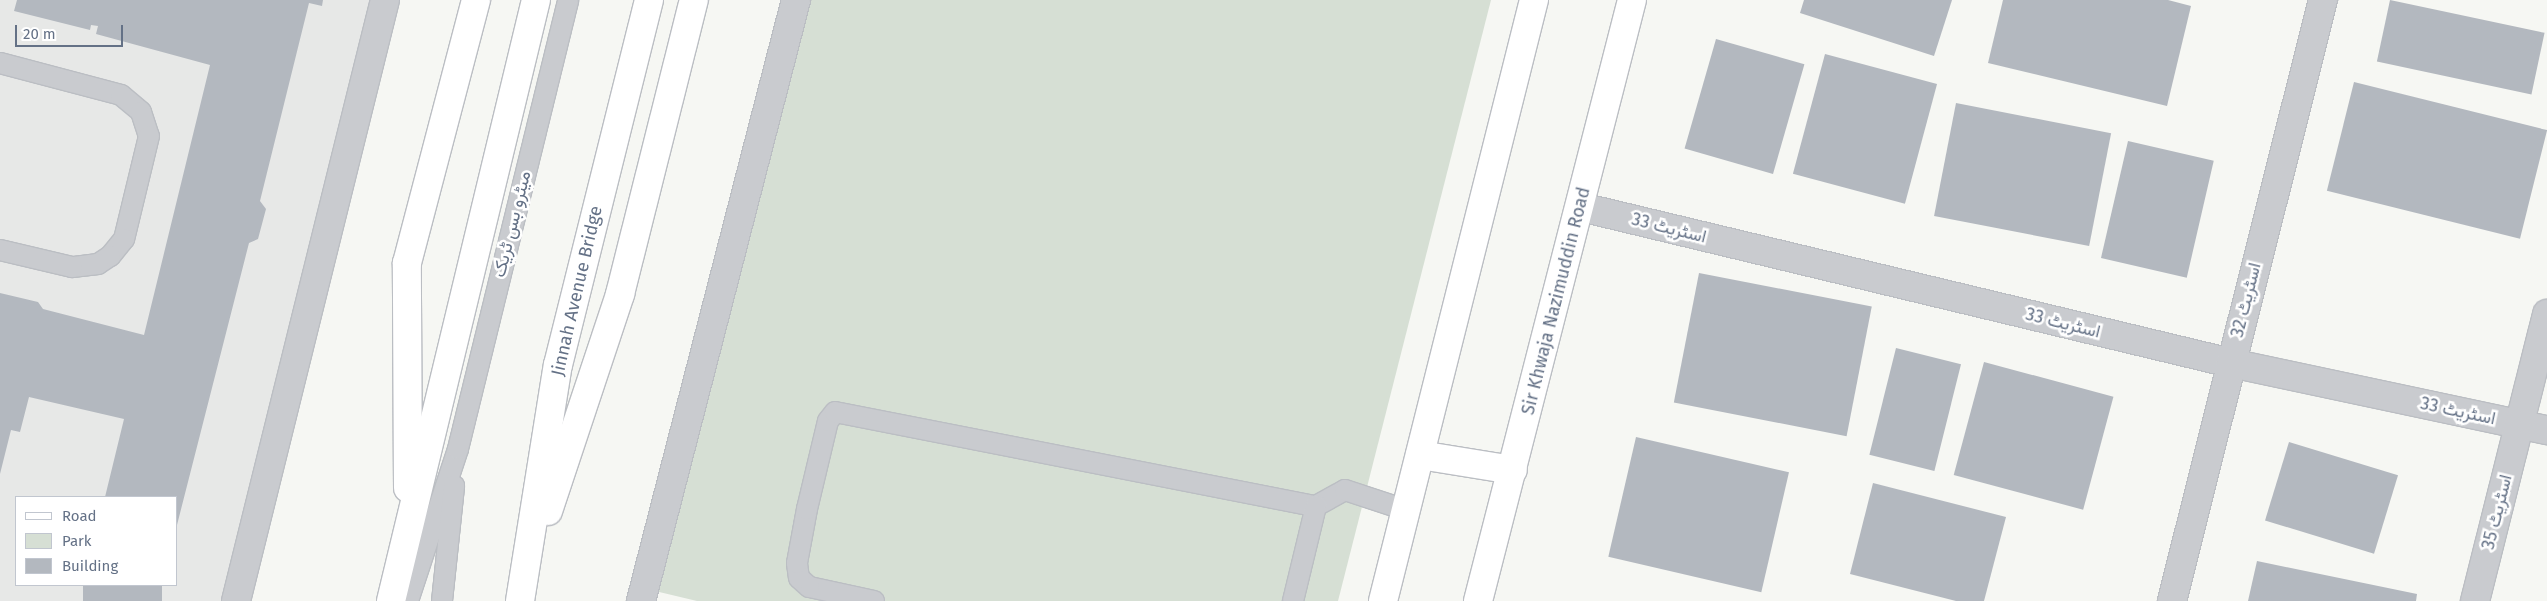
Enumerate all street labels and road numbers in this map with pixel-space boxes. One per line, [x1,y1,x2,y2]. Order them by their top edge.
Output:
street label: میٹرو بس ٹریک [488,169,536,279]
street label: Sir Khwaja Nazimuddin Road [1517,185,1595,417]
street label: Jinnah Avenue Bridge [547,204,607,378]
street label: اسٹریٹ 33 [1629,208,1709,248]
street label: اسٹریٹ 32 [2226,260,2266,340]
street label: اسٹریٹ 33 [2023,303,2103,343]
street label: اسٹریٹ 33 [2418,392,2498,430]
street label: اسٹریٹ 35 [2477,472,2517,552]

